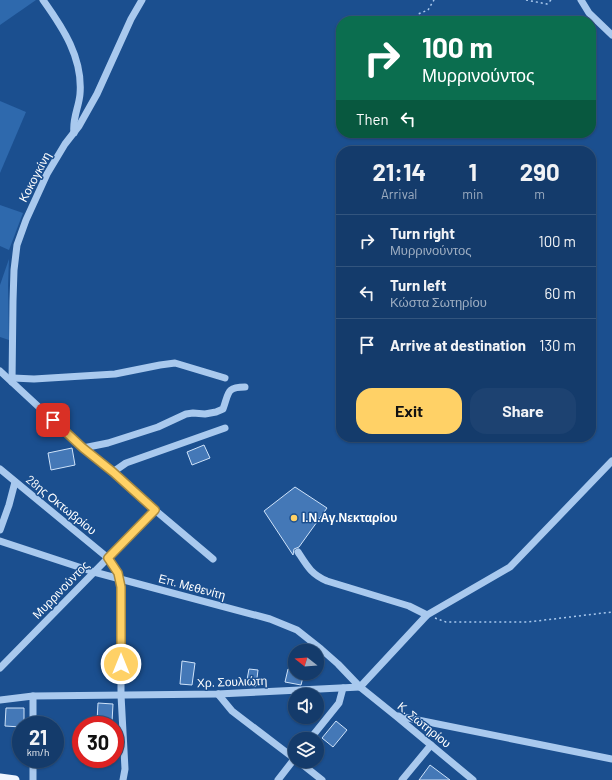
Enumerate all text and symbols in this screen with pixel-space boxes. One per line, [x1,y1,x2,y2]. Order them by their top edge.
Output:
text: 100 m [422,30,493,64]
icon: right [356,32,408,84]
text: Μυρρινούντος [422,64,535,86]
icon: left [397,108,419,130]
text: Then [356,110,389,128]
street label: Κοκογκίνη [15,149,54,204]
text: 21:14 [372,157,426,186]
text: 1 [469,157,477,186]
text: 290 [520,157,560,186]
text: Arrival [381,186,417,202]
text: min [462,186,483,202]
text: m [534,186,545,202]
text: Turn right [390,224,455,242]
icon: right [356,230,378,252]
text: 100 m [538,232,576,250]
text: Μυρρινούντος [390,242,471,258]
text: Turn left [390,276,446,294]
icon: left [356,282,378,304]
text: 60 m [544,284,576,302]
text: Κώστα Σωτηρίου [390,294,487,310]
icon: arrive [356,334,378,356]
text: Arrive at destination [390,336,526,354]
text: 130 m [539,336,576,354]
button: Exit [356,388,462,434]
button: Share [470,388,576,434]
pin [36,403,70,437]
icon: arrive [42,409,64,431]
street label: 28ης Οκτωβρίου [23,472,100,538]
place label: Ι.Ν.Αγ.Νεκταρίου [302,510,397,525]
marker: Ι.Ν.Αγ.Νεκταρίου [289,513,299,523]
street label: Μυρρινούντος [29,557,92,622]
street label: Επ. Μεθενίτη [157,570,227,603]
position arrow [100,643,142,685]
north arrow [288,644,324,680]
map controls [288,644,324,768]
street label: Χρ. Σουλιώτη [196,673,267,690]
button: sound [288,688,324,724]
street label: Κ. Σωτηρίου [395,698,454,751]
speed limit sign: 30 [72,716,124,768]
text: 21 [29,725,47,749]
button: layers [288,732,324,768]
text: km/h [27,746,49,758]

